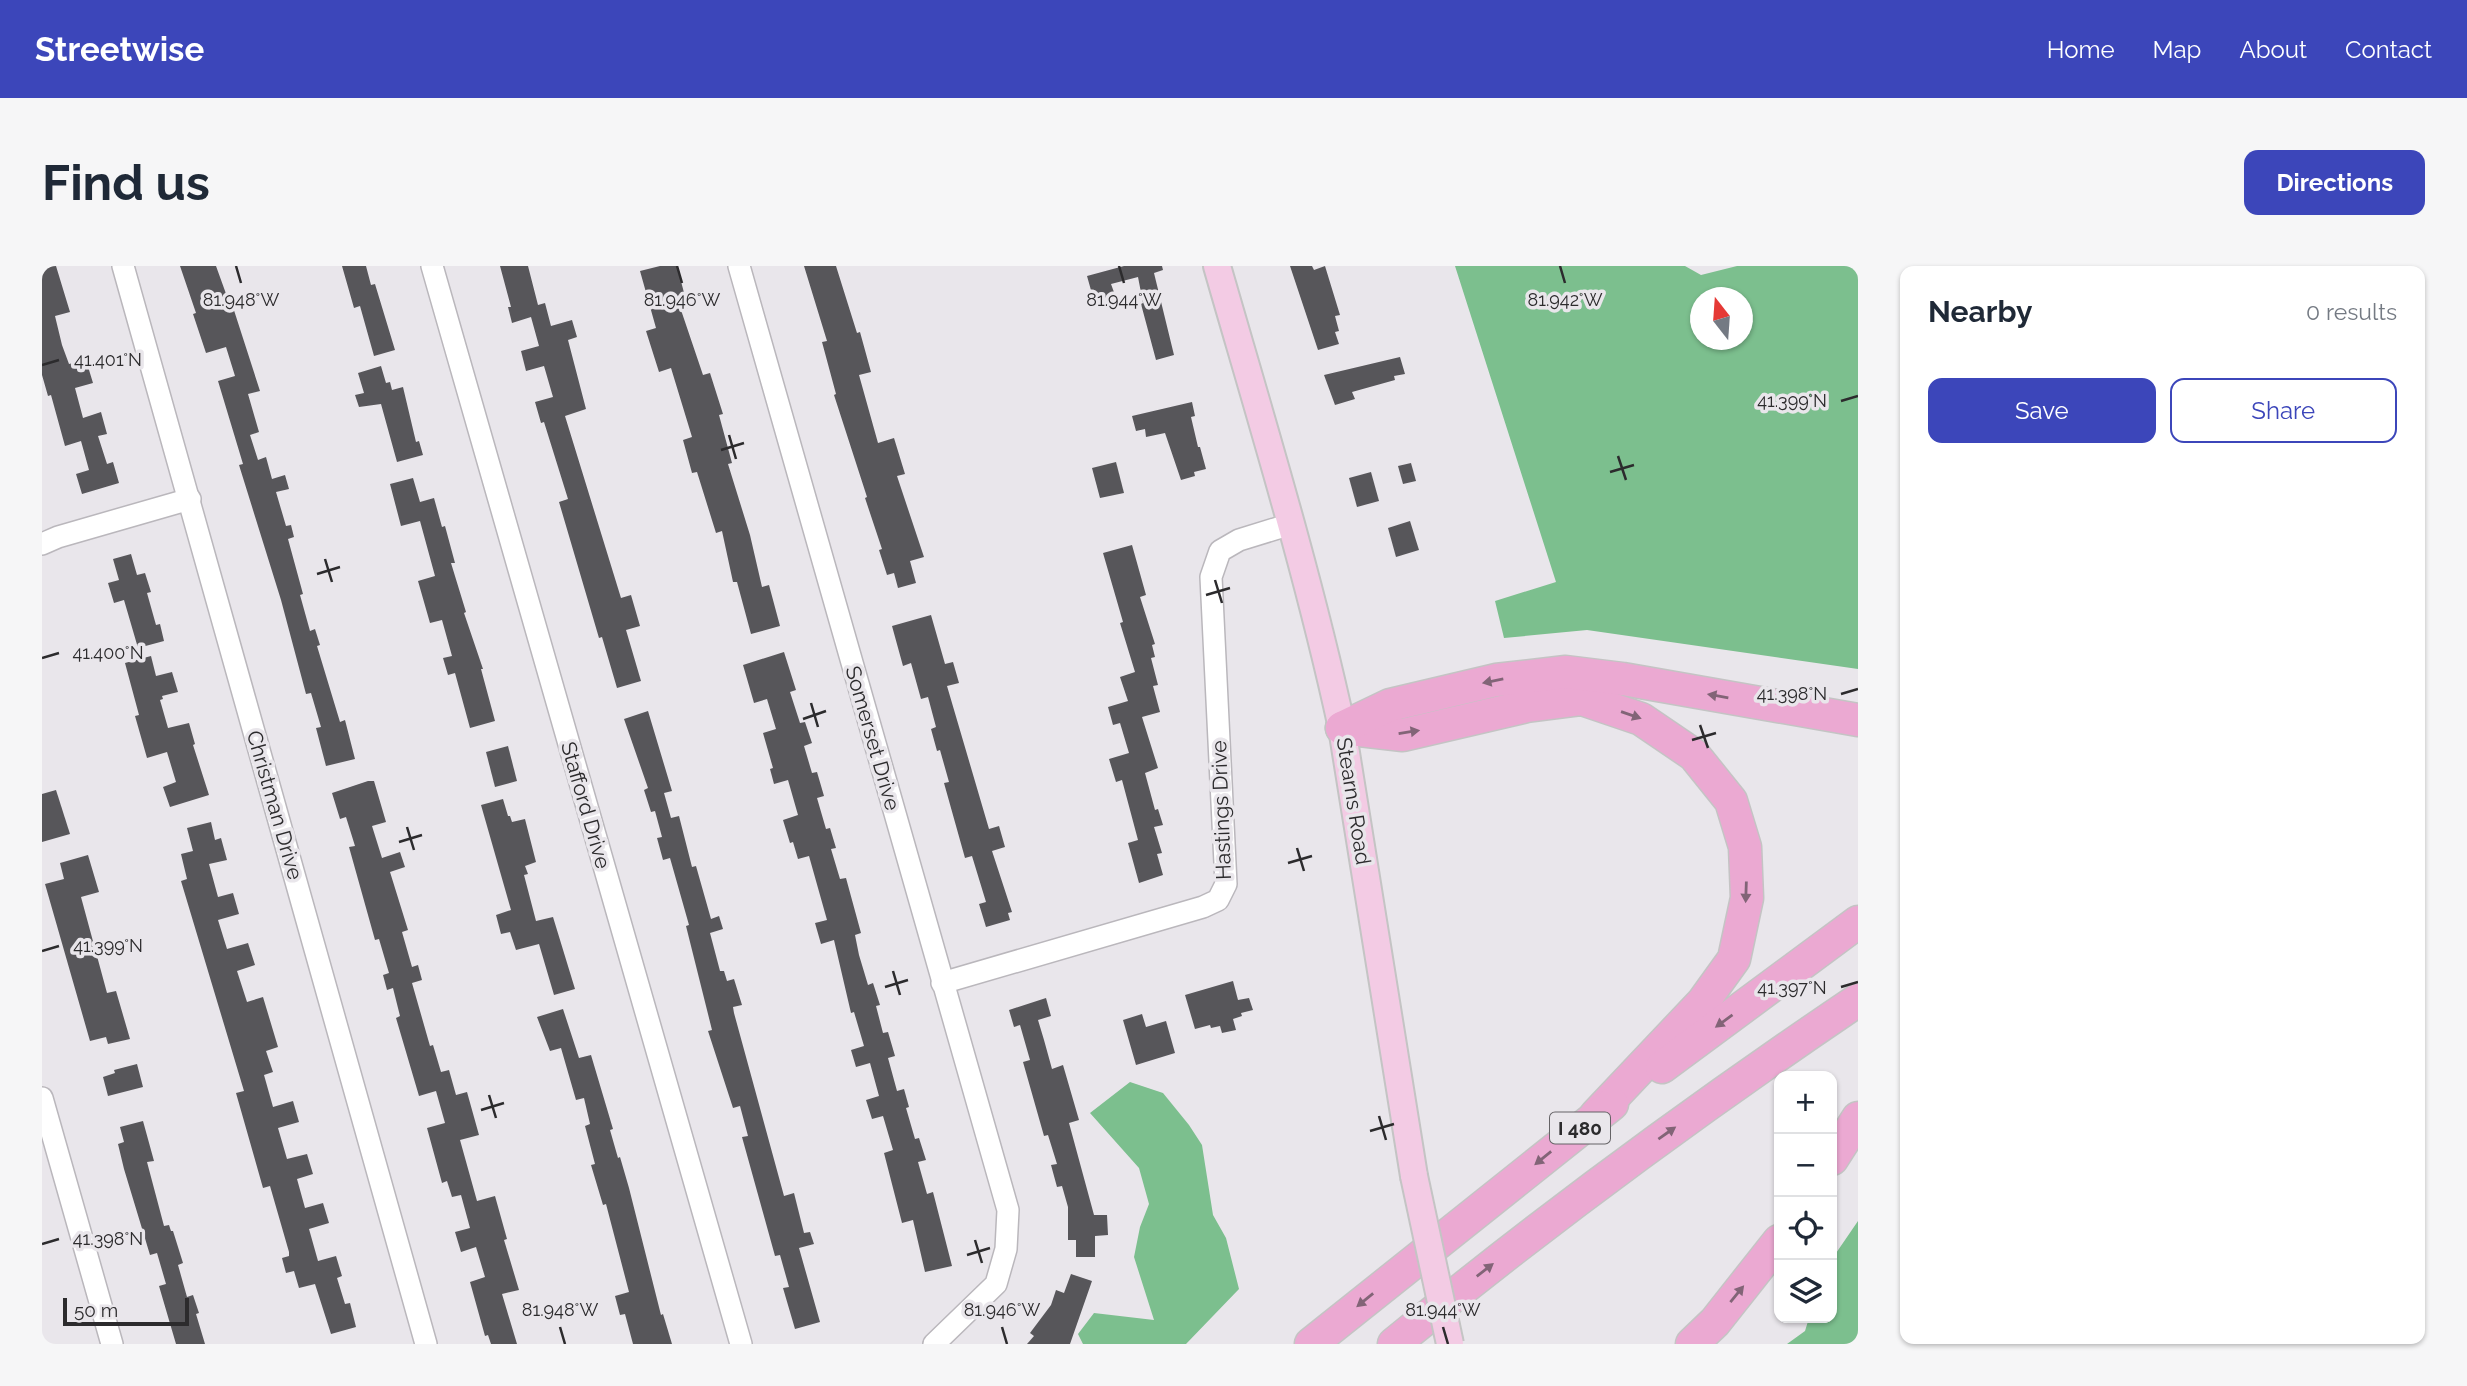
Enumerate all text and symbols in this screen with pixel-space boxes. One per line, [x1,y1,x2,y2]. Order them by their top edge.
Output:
text: Streetwise [35,30,204,69]
text: Home [2047,35,2115,64]
text: Map [2153,35,2201,64]
text: About [2239,35,2307,64]
text: Contact [2345,35,2432,64]
button: Directions [2244,150,2425,215]
text: Find us [42,154,210,211]
north arrow [1690,287,1753,350]
text: 81.948°W [203,289,279,310]
text: 81.946°W [644,289,720,310]
text: 81.944°W [1086,289,1162,310]
text: 81.942°W [1528,289,1603,310]
text: Nearby [1928,294,2032,329]
text: 0 results [2306,298,2397,325]
text: 41.401°N [74,349,142,370]
button: Save [1928,378,2156,443]
button: Share [2170,378,2397,443]
text: 41.399°N [1757,390,1827,411]
text: 41.400°N [72,642,144,663]
street label: Somerset Drive [840,663,906,813]
one-way arrow [1482,676,1504,687]
text: 41.398°N [1757,683,1827,704]
one-way arrow [1707,690,1729,701]
one-way arrow [1620,710,1641,721]
one-way arrow [1398,726,1420,737]
street label: Christman Drive [242,727,308,883]
street label: Stearns Road [1332,736,1376,866]
street label: Stafford Drive [556,739,616,871]
street label: Hastings Drive [1206,740,1236,880]
one-way arrow [1740,882,1752,904]
text: 41.399°N [73,935,143,956]
text: 41.397°N [1757,977,1827,998]
one-way arrow [1715,1014,1733,1028]
map controls [1774,1071,1837,1323]
button: + [1774,1071,1837,1134]
road number: I 480 [1550,1112,1610,1143]
one-way arrow [1658,1126,1676,1140]
button: − [1774,1134,1837,1197]
one-way arrow [1534,1150,1551,1165]
button: locate [1774,1197,1837,1260]
text: 41.398°N [73,1228,143,1249]
button: layers [1774,1260,1837,1323]
one-way arrow [1475,1262,1493,1277]
one-way arrow [1730,1286,1745,1304]
one-way arrow [1356,1292,1374,1307]
scale bar [63,1295,189,1327]
text: 50 m [74,1299,118,1321]
text: 81.948°W [522,1299,598,1320]
text: 81.946°W [964,1299,1040,1320]
text: 81.944°W [1405,1299,1481,1320]

